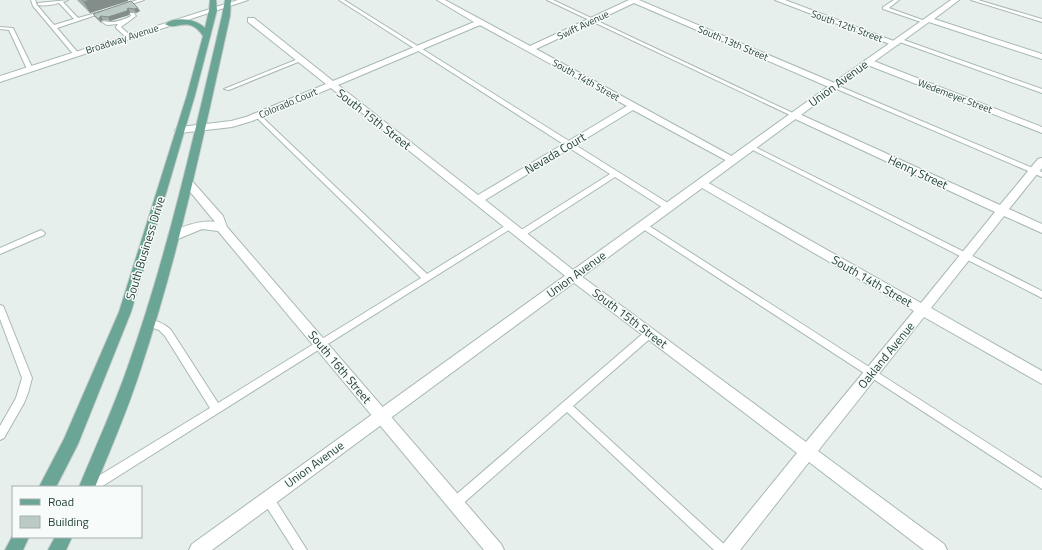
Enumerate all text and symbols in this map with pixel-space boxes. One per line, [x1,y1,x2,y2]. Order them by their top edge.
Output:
street label: Swift Avenue [555,6,611,44]
street label: South 12th Street [809,6,885,46]
street label: Broadway Avenue [84,20,160,58]
street label: South 13th Street [695,21,771,65]
street label: South 14th Street [549,55,623,105]
street label: Union Avenue [804,55,872,111]
street label: Wedemeyer Street [916,75,995,117]
street label: Colorado Court [256,84,320,122]
street label: South 15th Street [333,84,416,155]
street label: Nevada Court [521,127,590,179]
street label: Henry Street [885,150,952,194]
street label: South Business Drive [120,194,170,302]
street label: Union Avenue [542,246,610,302]
street label: South 14th Street [828,250,916,312]
street label: South 15th Street [588,283,672,353]
street label: Oakland Avenue [853,317,919,393]
street label: South 16th Street [304,326,377,408]
street label: Union Avenue [280,436,348,492]
legend [12,486,142,538]
text: Road [48,492,74,511]
text: Building [48,512,89,531]

